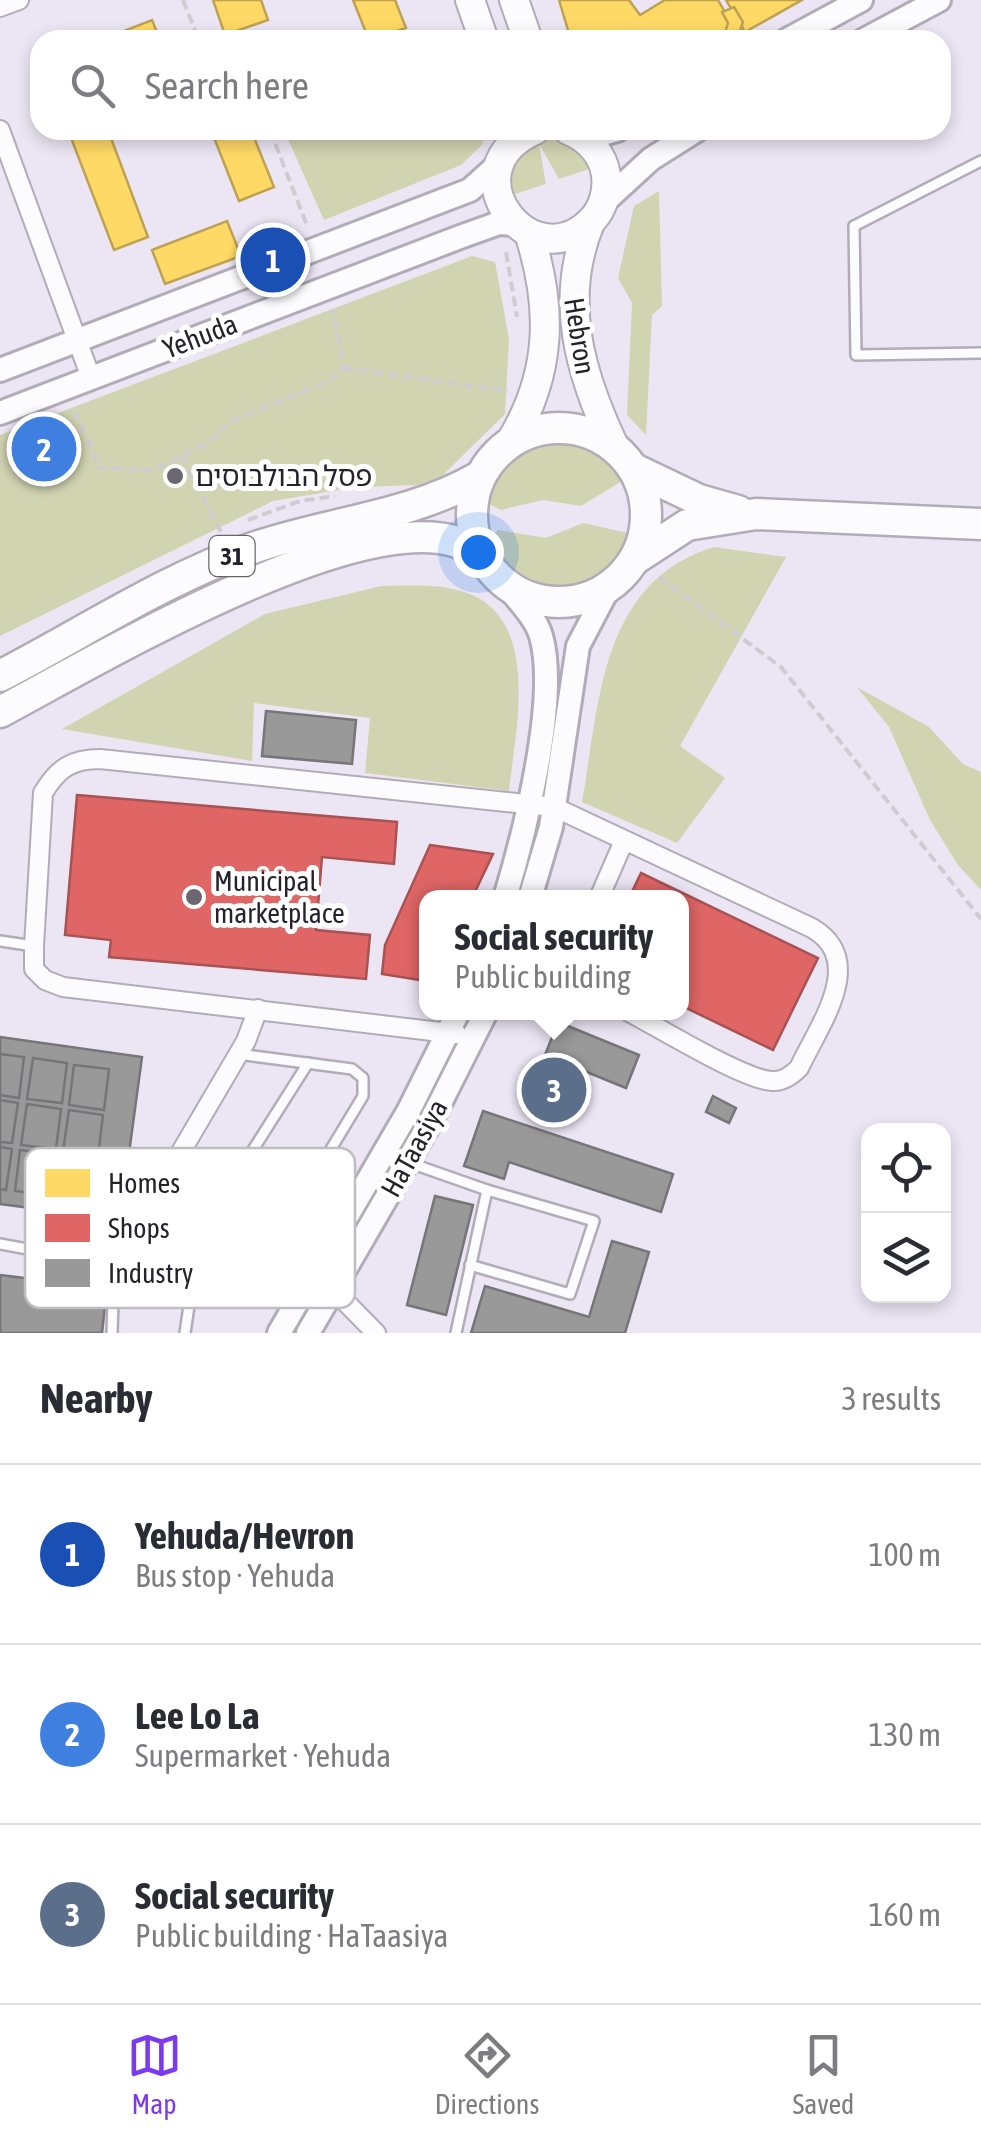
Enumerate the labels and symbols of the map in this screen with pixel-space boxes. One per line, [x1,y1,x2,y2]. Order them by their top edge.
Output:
pin: 1 [240,222,306,298]
street label: Hebron [558,295,602,377]
street label: Yehuda [158,307,242,365]
pin: 2 [12,412,76,486]
place label: פסל הבולבוסים [195,460,372,492]
marker: פסל הבולבוסים [164,465,186,487]
your location [453,527,504,578]
road number: 31 [210,536,254,576]
place label: Municipal marketplace [214,865,345,929]
marker: Municipal marketplace [183,886,205,908]
pin: 3 [522,1052,586,1128]
street label: HaTaasiya [374,1094,454,1202]
legend [25,1148,355,1308]
text: Homes [108,1167,180,1199]
text: Shops [108,1212,170,1244]
text: Industry [108,1257,193,1289]

